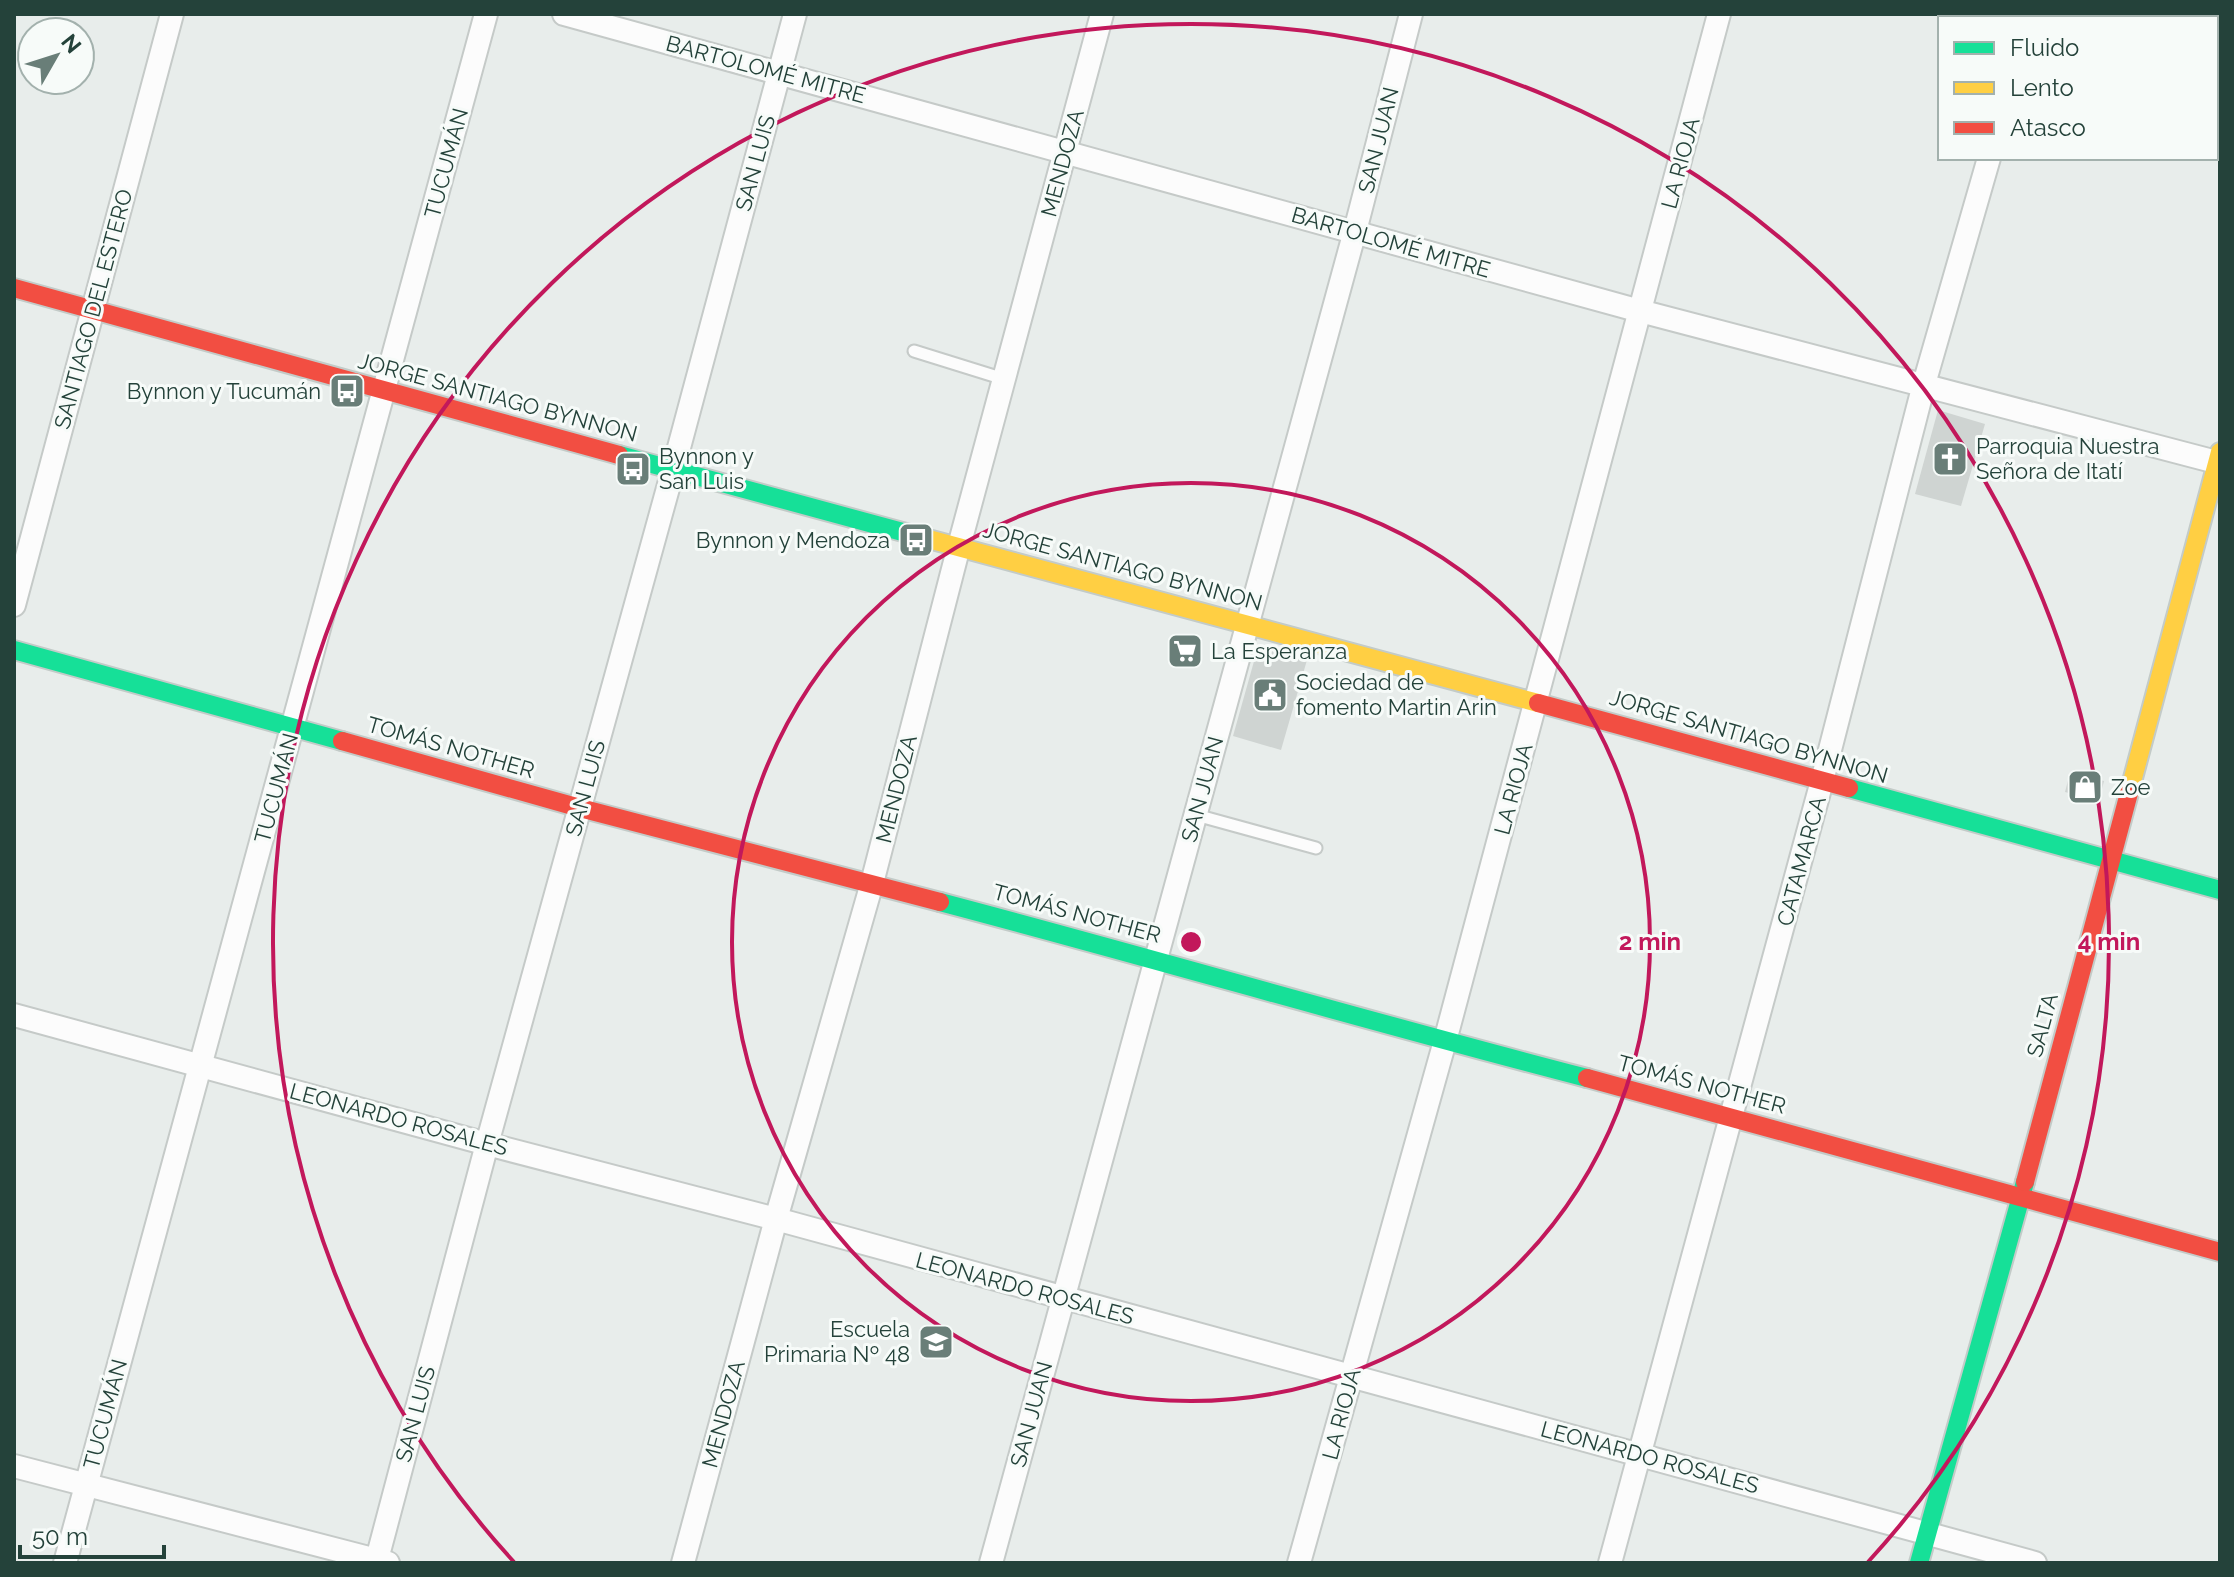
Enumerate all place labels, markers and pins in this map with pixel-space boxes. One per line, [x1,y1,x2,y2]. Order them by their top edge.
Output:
bus stop icon: Bynnon y Tucumán [328,372,366,410]
place label: Bynnon y Tucumán [127,378,321,404]
place label: Parroquia Nuestra Señora de Itatí [1976,433,2159,484]
church icon: Parroquia Nuestra Señora de Itatí [1931,440,1969,478]
place label: Bynnon y San Luis [659,443,754,494]
bus stop icon: Bynnon y San Luis [614,450,652,488]
bus stop icon: Bynnon y Mendoza [897,521,935,559]
place label: Bynnon y Mendoza [696,527,890,553]
supermarket icon: La Esperanza [1166,632,1204,670]
place label: La Esperanza [1211,638,1347,664]
place label: Sociedad de fomento Martin Arin [1296,669,1497,720]
public building icon: Sociedad de fomento Martin Arin [1251,676,1289,714]
shop icon: Zoe [2066,768,2104,806]
place label: Zoe [2111,774,2151,800]
centre of rings [1177,928,1205,956]
place label: Escuela Primaria Nº 48 [764,1316,910,1367]
school or university icon: Escuela Primaria Nº 48 [917,1323,955,1361]

